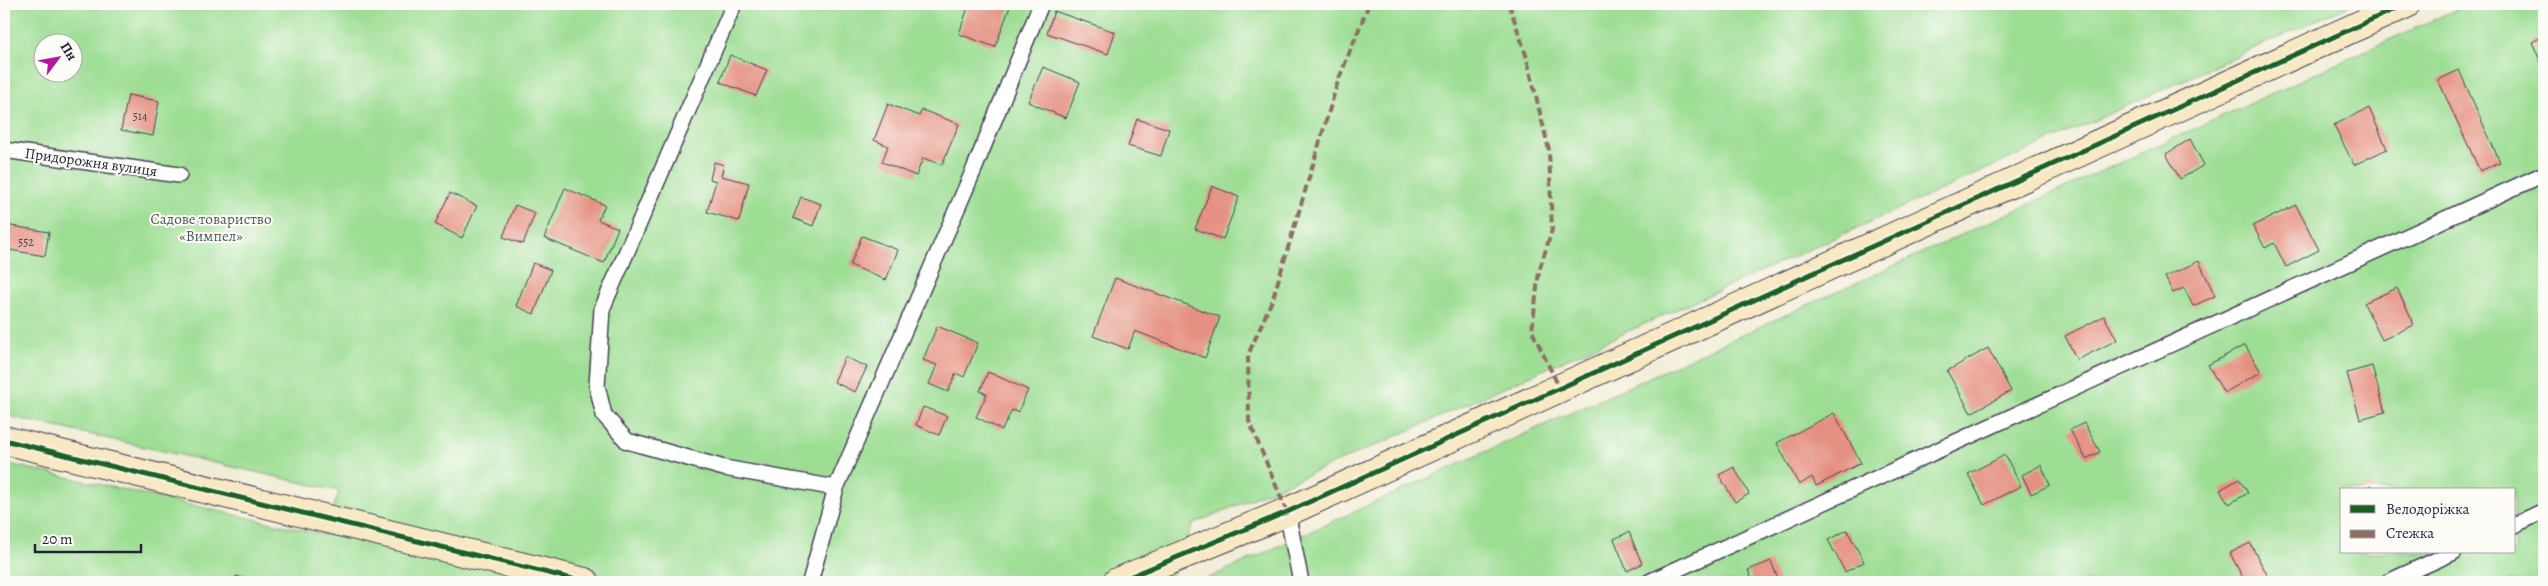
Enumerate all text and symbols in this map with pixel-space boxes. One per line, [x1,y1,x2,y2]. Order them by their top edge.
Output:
north arrow [32,32,82,82]
text: Пн [56,39,82,64]
house number: 514 [133,108,148,124]
street label: Придорожня вулиця [24,143,158,181]
park label: Садове товариство «Вимпел» [150,209,272,246]
house number: 552 [18,234,34,250]
legend [2340,488,2516,554]
text: Велодоріжка [2386,499,2470,519]
scale bar [35,521,141,553]
text: Стежка [2386,523,2434,543]
text: 20 m [42,529,73,549]

